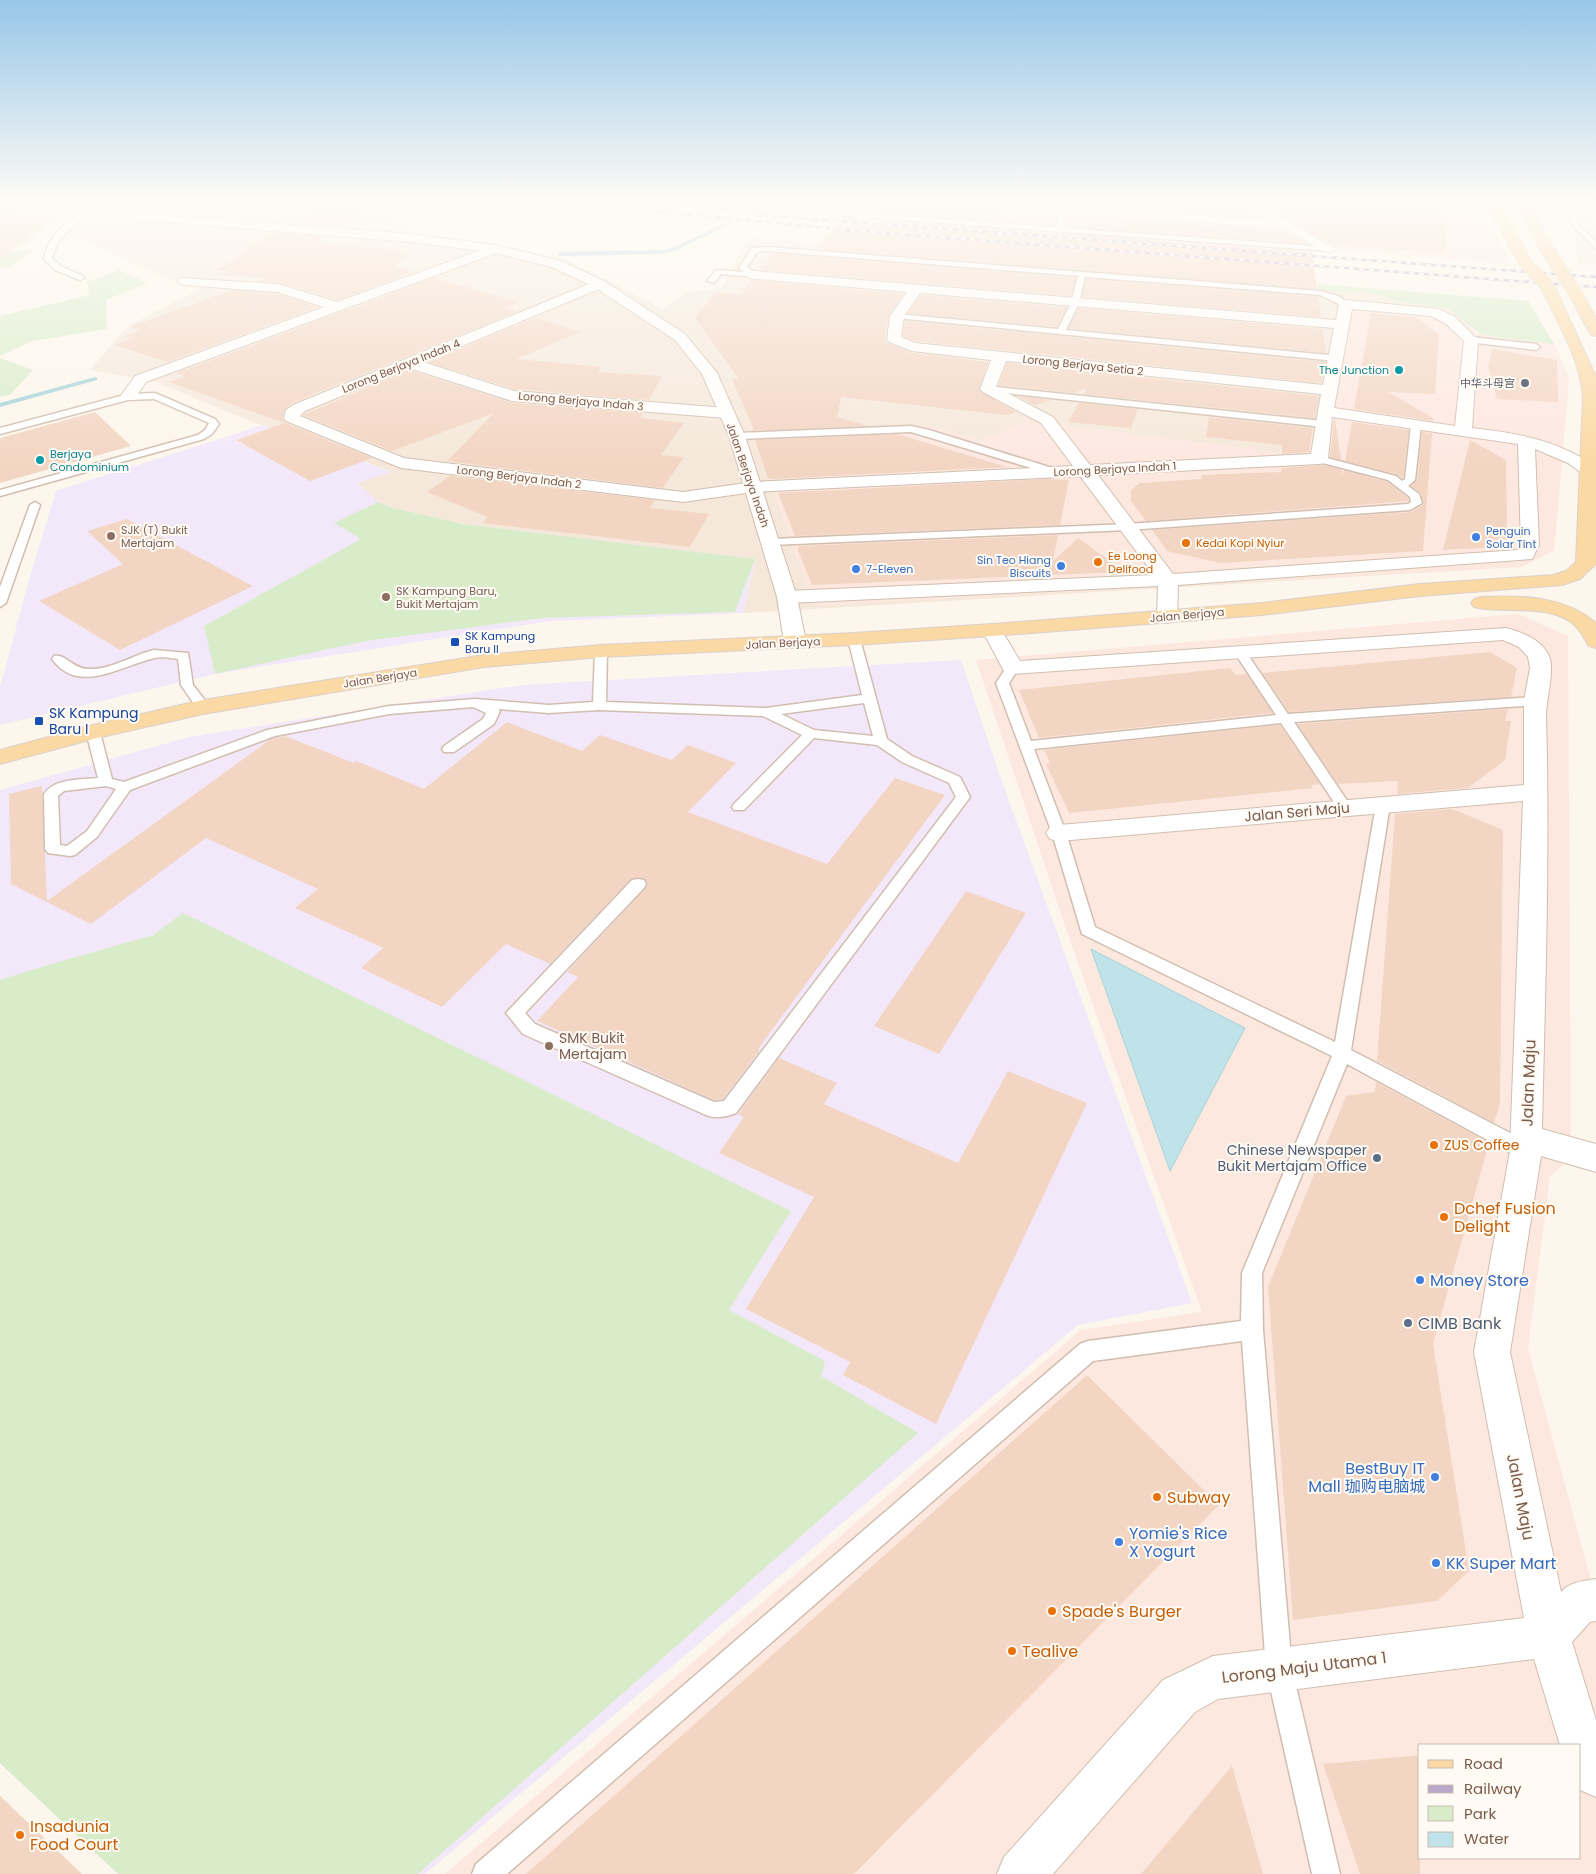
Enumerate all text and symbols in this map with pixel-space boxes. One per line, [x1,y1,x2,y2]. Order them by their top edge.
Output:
street label: Lorong Berjaya Indah 4 [339,335,463,397]
street label: Lorong Berjaya Setia 2 [1022,351,1144,379]
place label: The Junction [1319,362,1389,378]
marker: The Junction [1393,364,1405,376]
place label: 中华斗母宫 [1460,375,1515,391]
marker: 中华斗母宫 [1519,377,1531,389]
street label: Lorong Berjaya Indah 3 [518,388,644,414]
street label: Jalan Berjaya Indah [723,421,773,529]
place label: Berjaya Condominium [50,446,129,475]
marker: Berjaya Condominium [34,454,46,466]
street label: Lorong Berjaya Indah 1 [1053,458,1177,480]
street label: Lorong Berjaya Indah 2 [456,461,582,493]
place label: SJK (T) Bukit Mertajam [121,522,188,551]
place label: Penguin Solar Tint [1486,523,1536,552]
marker: SJK (T) Bukit Mertajam [105,530,117,542]
marker: Penguin Solar Tint [1470,531,1482,543]
place label: Kedai Kopi Nyiur [1196,535,1284,551]
marker: Kedai Kopi Nyiur [1180,537,1192,549]
place label: Ee Loong Delifood [1108,548,1157,577]
place label: Sin Teo Hiang Biscuits [977,552,1051,581]
marker: Ee Loong Delifood [1092,556,1104,568]
marker: Sin Teo Hiang Biscuits [1055,560,1067,572]
place label: 7-Eleven [866,561,913,577]
marker: 7-Eleven [850,563,862,575]
place label: SK Kampung Baru, Bukit Mertajam [396,583,497,612]
marker: SK Kampung Baru, Bukit Mertajam [380,591,392,603]
street label: Jalan Berjaya [1149,604,1225,626]
place label: SK Kampung Baru II [465,628,535,657]
street label: Jalan Berjaya [745,633,821,653]
marker: SK Kampung Baru II [449,636,461,648]
street label: Jalan Berjaya [342,664,418,692]
place label: SK Kampung Baru I [49,703,138,739]
marker: SK Kampung Baru I [33,715,45,727]
street label: Jalan Seri Maju [1243,797,1351,827]
place label: SMK Bukit Mertajam [559,1028,627,1064]
street label: Jalan Maju [1515,1039,1542,1127]
marker: SMK Bukit Mertajam [543,1040,555,1052]
place label: ZUS Coffee [1444,1135,1520,1155]
marker: ZUS Coffee [1428,1139,1440,1151]
place label: Chinese Newspaper Bukit Mertajam Office [1218,1140,1367,1176]
marker: Chinese Newspaper Bukit Mertajam Office [1371,1152,1383,1164]
place label: Dchef Fusion Delight [1454,1197,1556,1238]
marker: Dchef Fusion Delight [1438,1211,1450,1223]
place label: Money Store [1430,1269,1529,1292]
marker: Money Store [1414,1274,1426,1286]
place label: CIMB Bank [1418,1312,1502,1335]
marker: CIMB Bank [1402,1317,1414,1329]
street label: Jalan Maju [1501,1452,1540,1542]
place label: BestBuy IT Mall 珈购电脑城 [1308,1457,1425,1498]
marker: BestBuy IT Mall 珈购电脑城 [1429,1471,1441,1483]
place label: Subway [1167,1486,1230,1509]
marker: Subway [1151,1491,1163,1503]
place label: Yomie's Rice X Yogurt [1129,1522,1227,1563]
marker: Yomie's Rice X Yogurt [1113,1536,1125,1548]
place label: KK Super Mart [1446,1552,1557,1575]
marker: KK Super Mart [1430,1557,1442,1569]
place label: Spade's Burger [1062,1600,1182,1623]
marker: Spade's Burger [1046,1605,1058,1617]
place label: Tealive [1022,1640,1078,1663]
marker: Tealive [1006,1645,1018,1657]
street label: Lorong Maju Utama 1 [1220,1646,1388,1689]
legend [1418,1744,1581,1859]
text: Road [1464,1753,1503,1774]
text: Railway [1464,1778,1522,1799]
text: Park [1464,1803,1496,1824]
place label: Insadunia Food Court [30,1815,118,1856]
text: Water [1464,1828,1510,1849]
marker: Insadunia Food Court [14,1829,26,1841]

